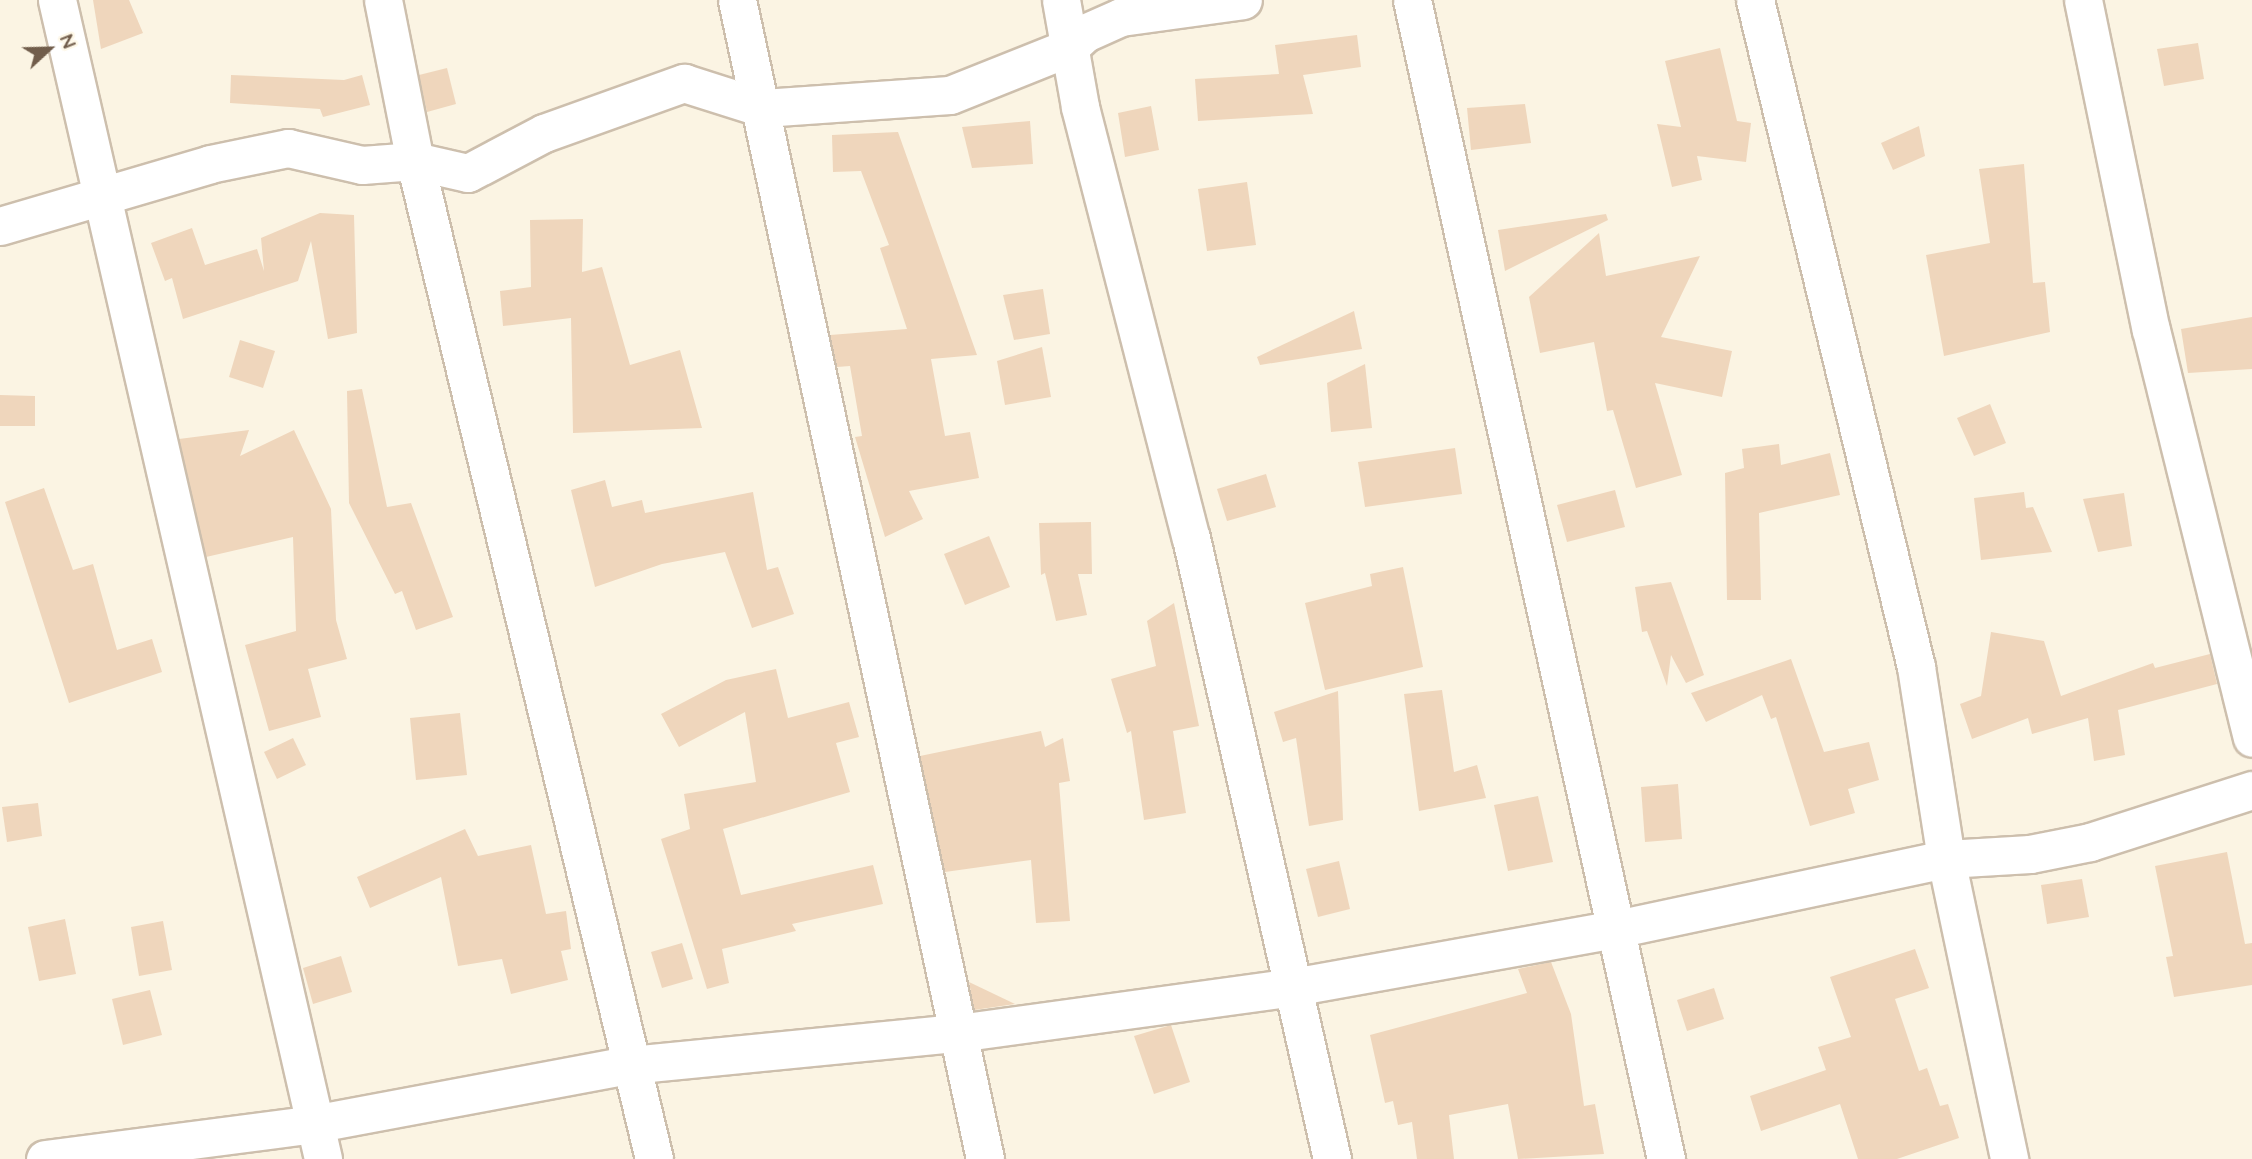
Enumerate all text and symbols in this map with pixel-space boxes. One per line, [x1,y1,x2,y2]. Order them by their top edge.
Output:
north arrow [14,14,84,84]
text: N [55,30,82,52]

